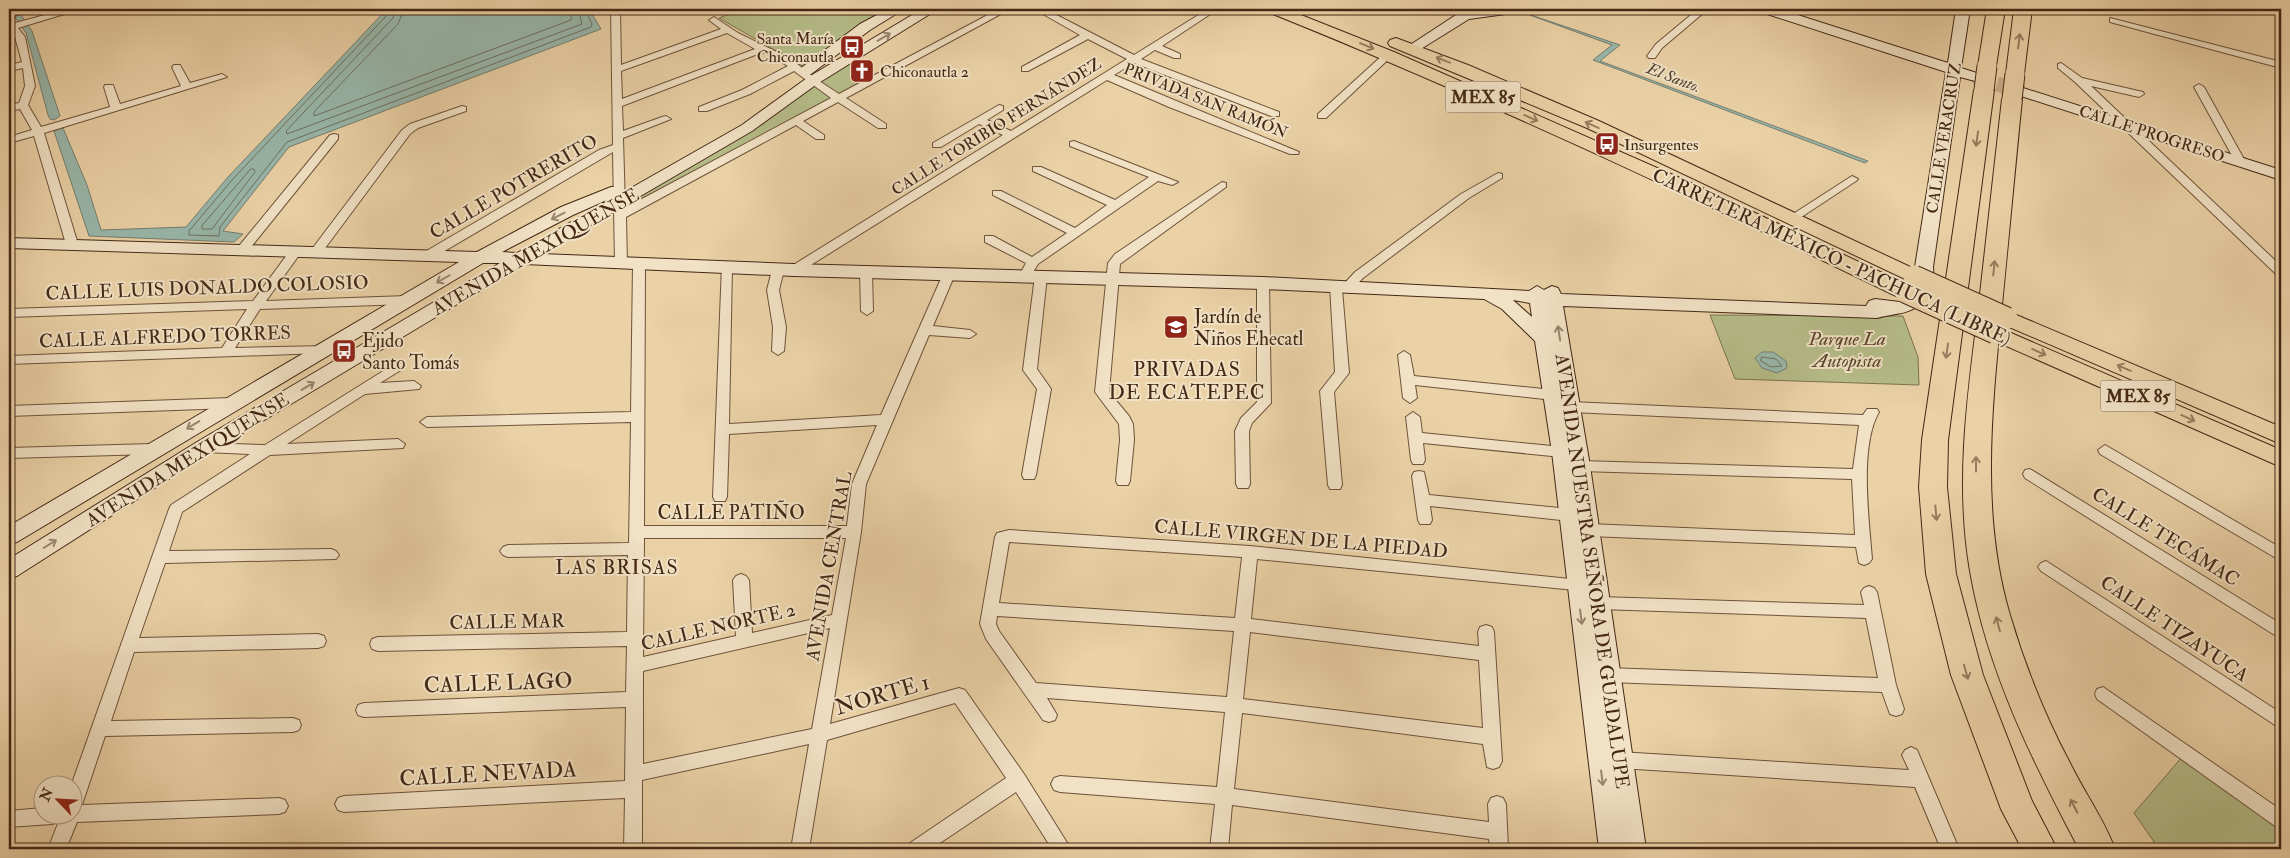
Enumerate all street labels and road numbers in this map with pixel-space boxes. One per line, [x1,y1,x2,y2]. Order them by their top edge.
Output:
street label: CALLE TORIBIO FERNÁNDEZ [887,53,1105,200]
street label: PRIVADA SAN RAMÓN [1121,58,1292,143]
street label: CALLE VERACRUZ [1922,61,1966,215]
road number: MEX 85 [1446,81,1520,112]
street label: CALLE PROGRESO [2076,101,2227,167]
street label: CALLE POTRERITO [425,129,602,245]
street label: CARRETERA MÉXICO - PACHUCA (LIBRE) [1648,161,2016,351]
street label: AVENIDA MEXIQUENSE [427,183,644,322]
street label: CALLE LUIS DONALDO COLOSIO [45,270,369,306]
street label: CALLE ALFREDO TORRES [39,321,291,353]
street label: AVENIDA NUESTRA SEÑORA DE GUADALUPE [1549,351,1636,790]
road number: MEX 85 [2100,381,2176,412]
street label: AVENIDA MEXIQUENSE [81,387,294,533]
street label: AVENIDA CENTRAL [800,469,858,664]
street label: CALLE TECÁMAC [2087,480,2245,592]
street label: CALLE PATIÑO [657,499,805,525]
street label: CALLE VIRGEN DE LA PIEDAD [1153,514,1449,564]
street label: CALLE TIZAYUCA [2096,570,2253,687]
street label: CALLE NORTE 2 [639,598,798,656]
street label: CALLE MAR [449,609,565,635]
street label: CALLE LAGO [423,666,573,700]
street label: NORTE 1 [832,668,933,722]
street label: CALLE NEVADA [399,755,578,793]

